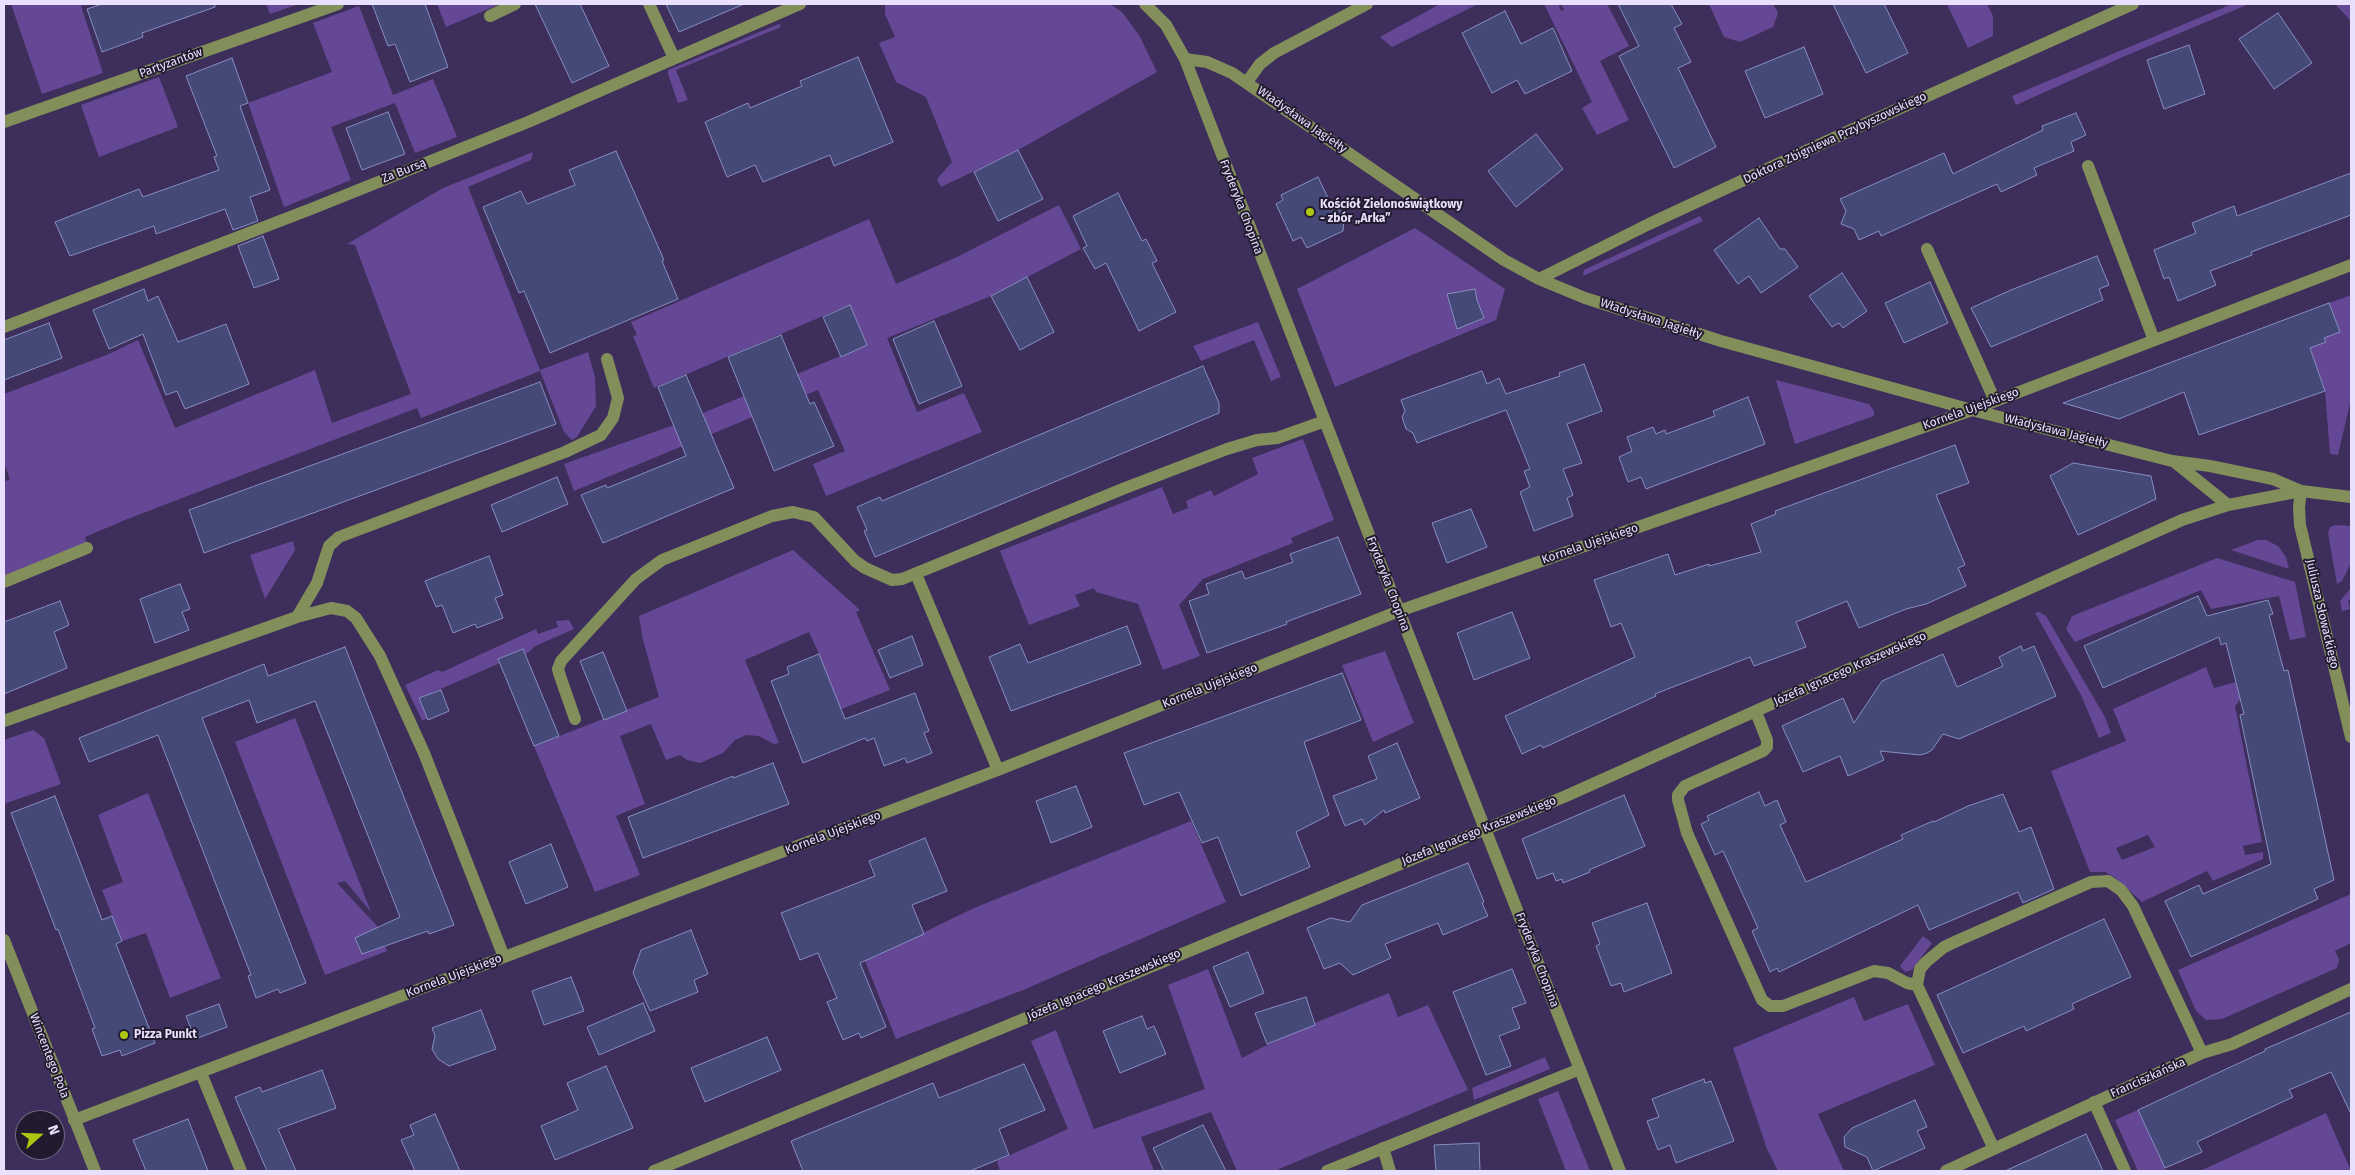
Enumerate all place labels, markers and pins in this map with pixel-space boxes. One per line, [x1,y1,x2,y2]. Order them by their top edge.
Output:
place label: Kościół Zielonoświątkowy - zbór „Arka” [1320,198,1462,226]
marker: Kościół Zielonoświątkowy - zbór „Arka” [1304,206,1316,218]
place label: Pizza Punkt [134,1028,197,1042]
marker: Pizza Punkt [118,1029,130,1041]

